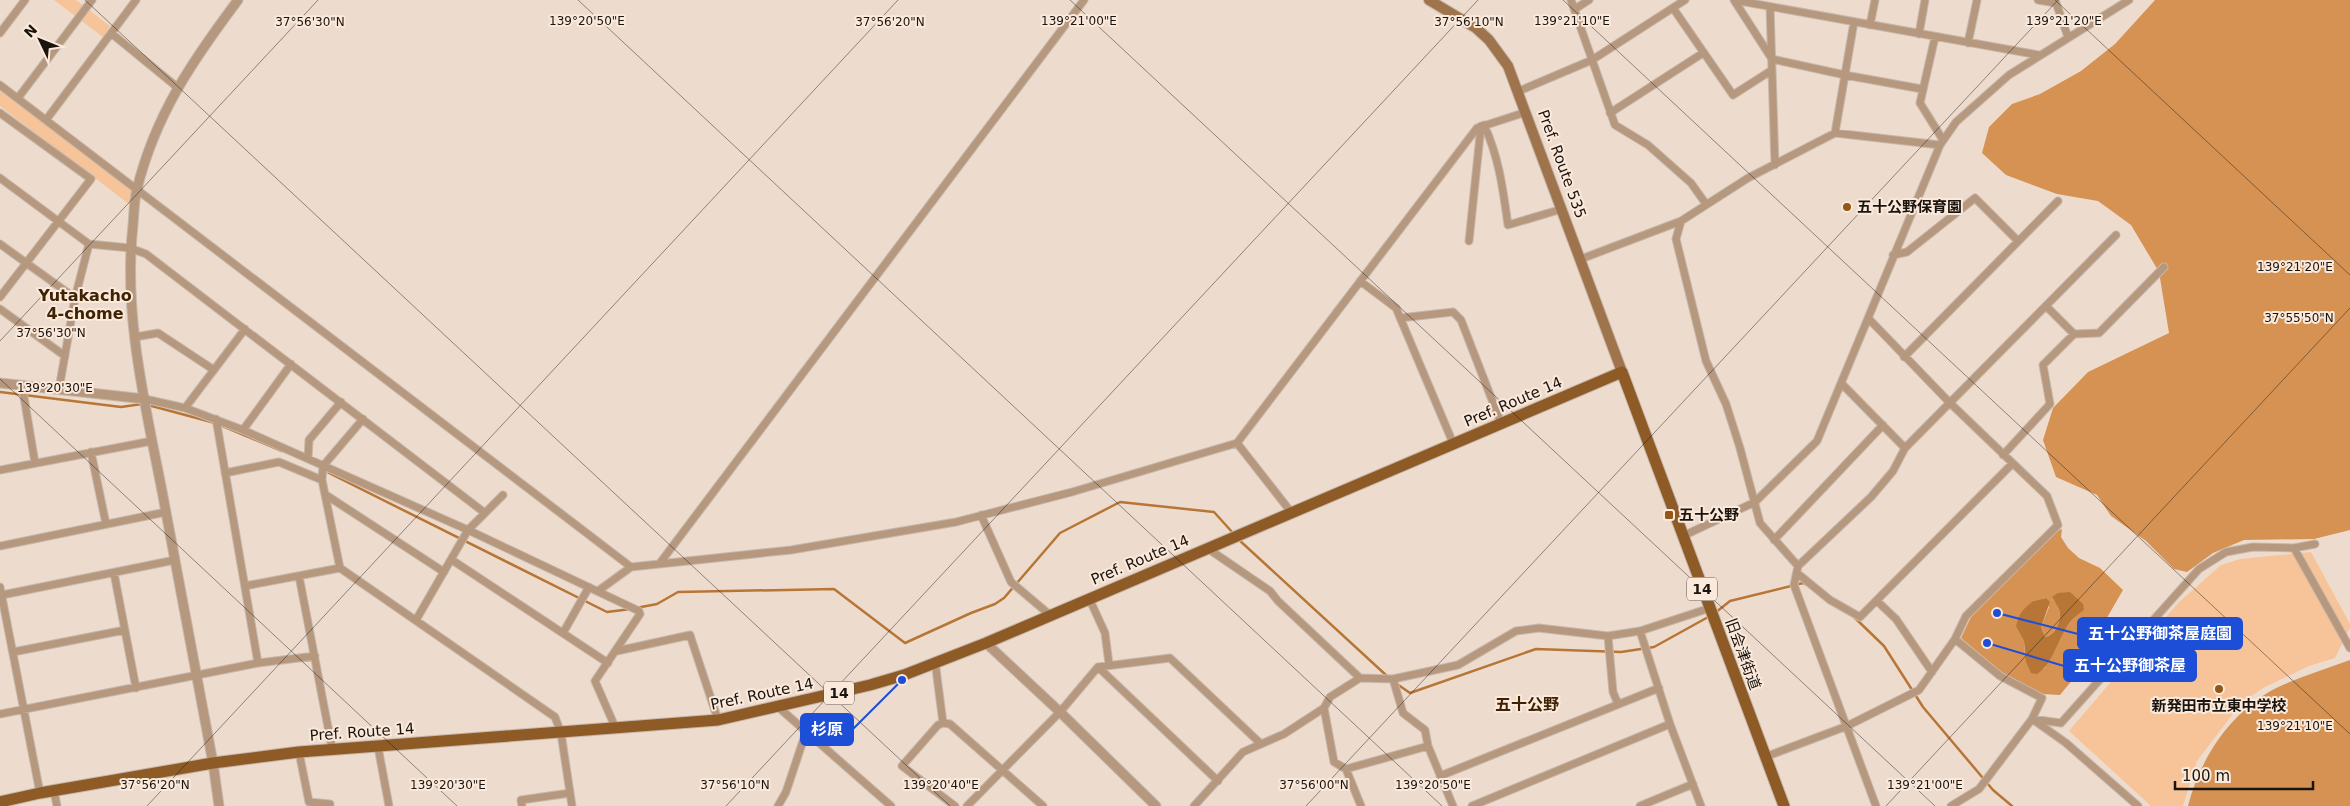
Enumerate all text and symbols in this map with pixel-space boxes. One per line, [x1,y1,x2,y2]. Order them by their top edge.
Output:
text: 139°20'50"E [549,14,625,28]
text: 139°21'00"E [1041,14,1117,28]
text: 139°21'10"E [1534,14,1610,28]
text: 139°21'20"E [2026,14,2102,28]
north arrow [15,15,65,65]
text: 37°56'30"N [275,15,345,29]
text: 37°56'20"N [855,15,925,29]
text: 37°56'10"N [1434,15,1504,29]
text: N [21,21,40,41]
street label: Pref. Route 535 [1534,107,1590,221]
place label: 五十公野保育園 [1857,198,1962,216]
marker: 五十公野保育園 [1841,201,1853,213]
text: 139°21'20"E [2257,260,2333,274]
district label: Yutakacho 4-chome [37,286,132,323]
text: 37°55'50"N [2264,311,2334,325]
text: 37°56'30"N [16,326,86,340]
street label: Pref. Route 14 [1461,373,1565,431]
text: 139°20'30"E [17,381,93,395]
place label: 五十公野 [1679,506,1739,524]
marker: 五十公野 [1663,509,1675,521]
street label: Pref. Route 14 [1088,531,1192,589]
road number: 14 [1687,578,1717,600]
street label: 旧会津街道 [1722,616,1764,692]
callout: 五十公野御茶屋庭園 [2078,618,2242,649]
text: 五十公野御茶屋庭園 [2088,624,2232,643]
callout: 五十公野御茶屋 [2064,650,2196,681]
text: 五十公野御茶屋 [2074,656,2186,675]
street label: Pref. Route 14 [709,674,815,714]
road number: 14 [824,681,854,704]
marker: 新発田市立東中学校 [2213,683,2225,695]
district label: 五十公野 [1495,695,1559,714]
place label: 新発田市立東中学校 [2151,697,2287,715]
callout: 杉原 [801,714,853,745]
street label: Pref. Route 14 [309,719,415,745]
text: 139°21'10"E [2257,719,2333,733]
text: 杉原 [811,720,843,739]
scale bar [2175,758,2312,790]
text: 100 m [2182,767,2230,785]
text: 37°56'20"N [120,778,190,792]
text: 139°20'30"E [410,778,486,792]
text: 37°56'10"N [700,778,770,792]
text: 139°20'40"E [903,778,979,792]
text: 37°56'00"N [1279,778,1349,792]
text: 139°20'50"E [1395,778,1471,792]
text: 139°21'00"E [1887,778,1963,792]

